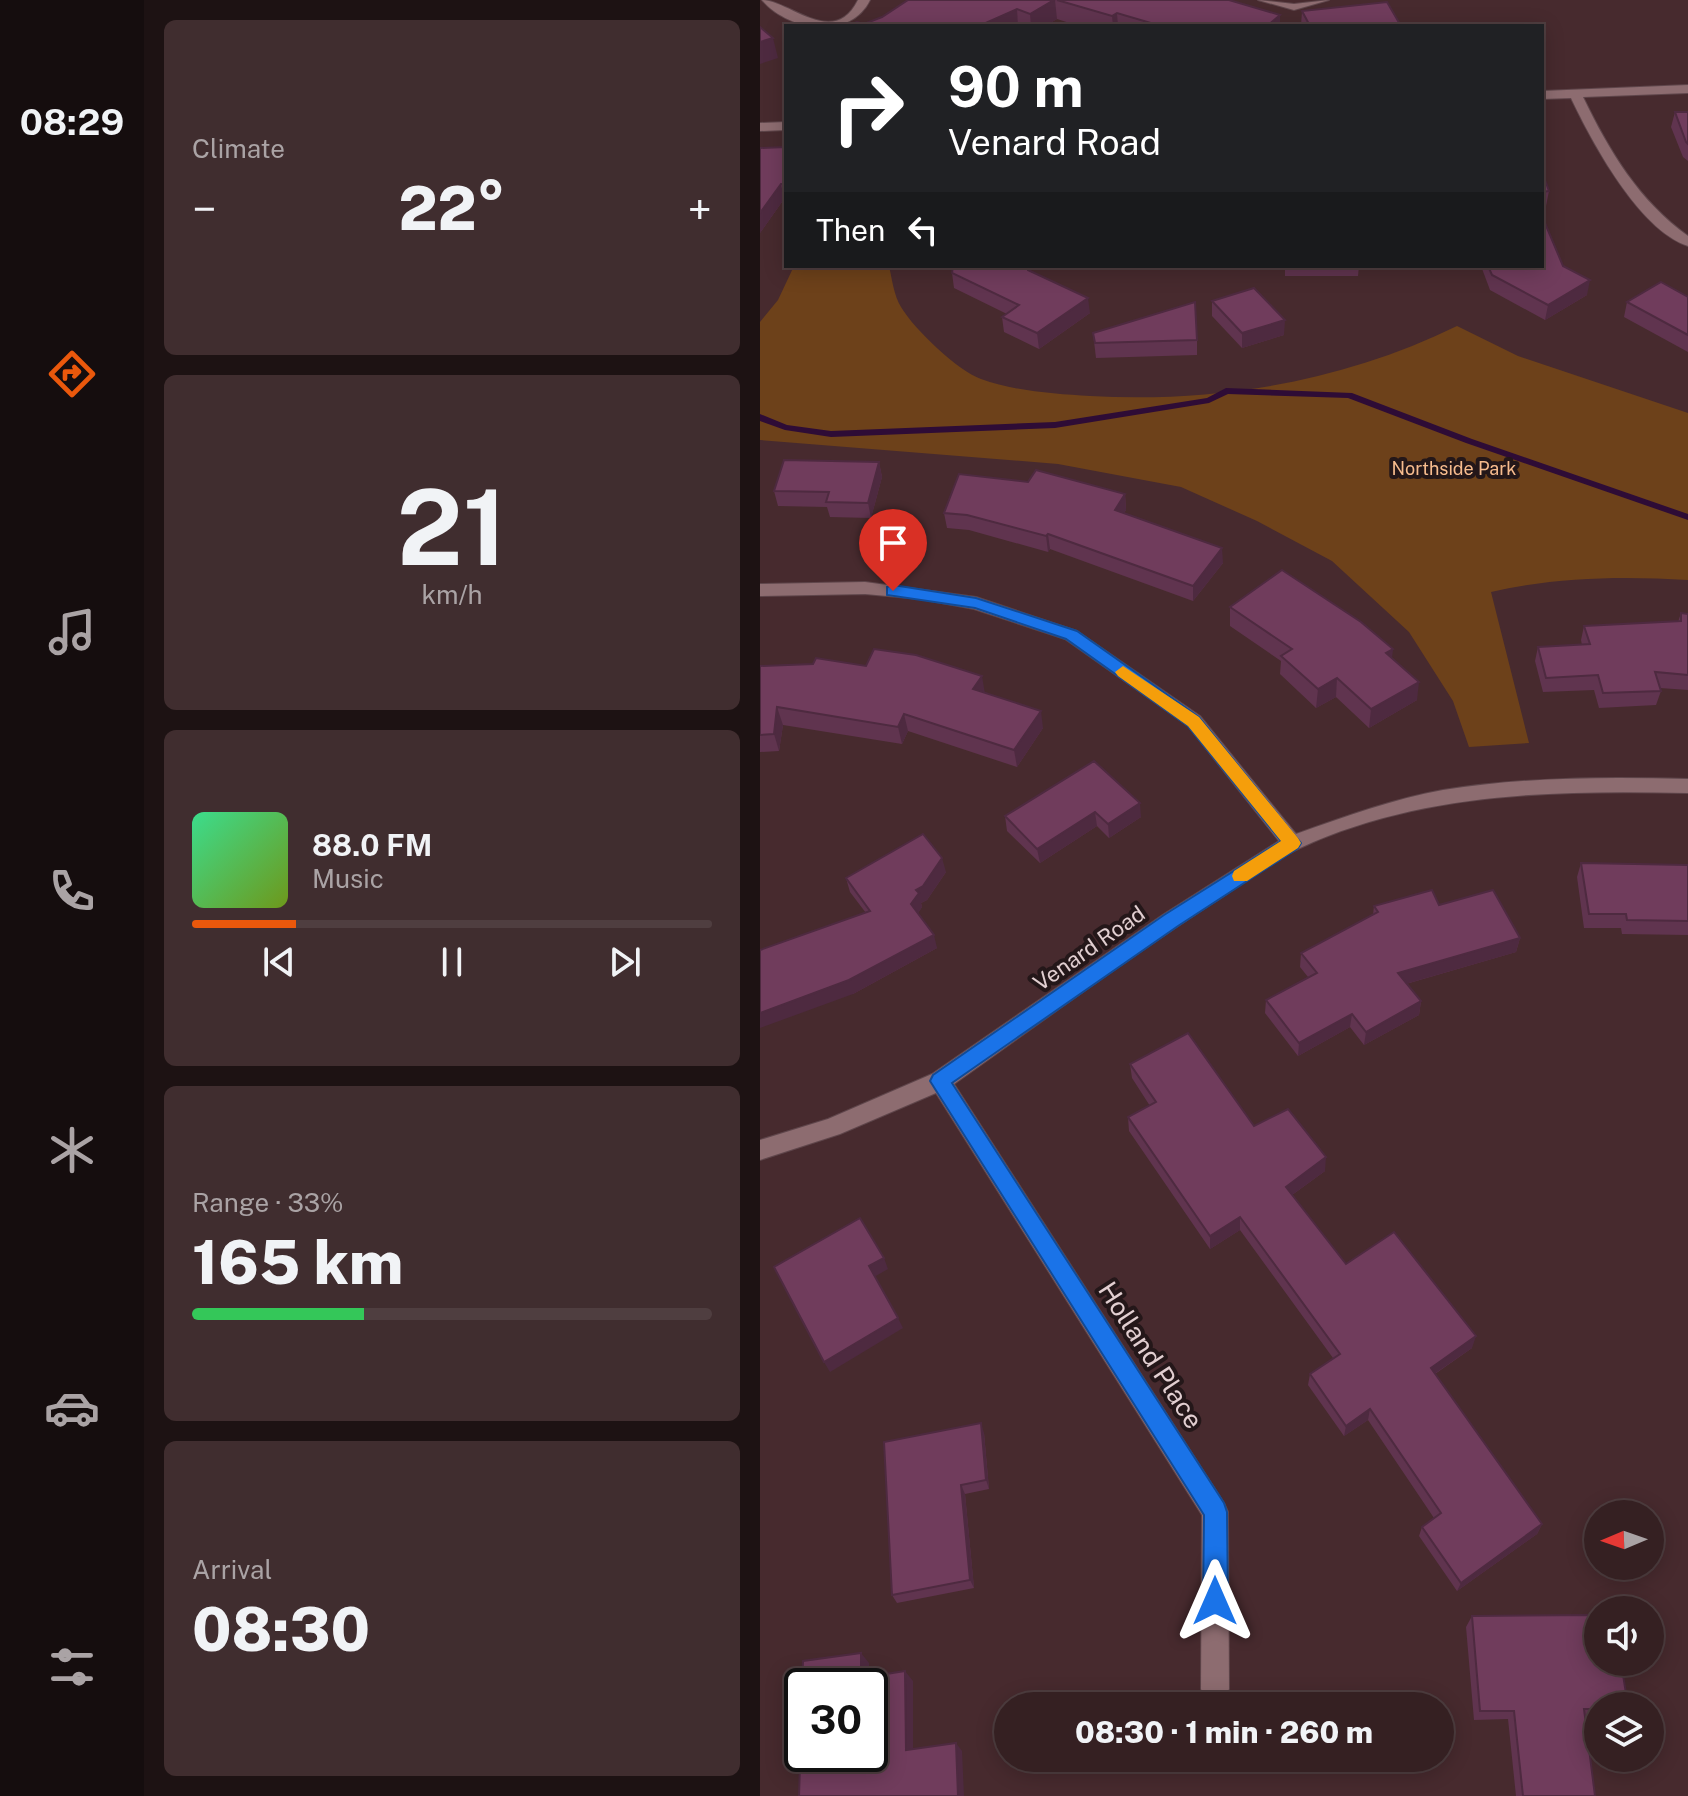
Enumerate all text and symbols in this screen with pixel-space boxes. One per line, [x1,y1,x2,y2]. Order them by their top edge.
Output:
text: 90 m [948,54,1084,120]
icon: right [816,56,920,160]
text: 08:29 [20,101,124,143]
text: Venard Road [948,121,1161,163]
text: Climate [192,133,285,164]
text: 22° [398,173,506,244]
text: − [192,183,216,235]
text: + [688,183,712,235]
icon: left [901,208,945,252]
text: Then [816,212,885,248]
icon: directions [44,346,100,402]
park label: Northside Park [1392,458,1516,479]
text: 21 [397,466,507,588]
pin [859,509,927,591]
icon: arrive [871,521,915,565]
text: km/h [421,579,483,610]
icon: music [44,604,100,660]
text: 88.0 FM [312,827,432,863]
icon: phone [44,863,100,919]
text: Music [312,863,384,894]
street label: Venard Road [1028,900,1150,996]
icon: previous [257,940,301,984]
icon: pause [430,940,474,984]
icon: next [603,940,647,984]
icon: climate [44,1122,100,1178]
text: Range · 33% [192,1187,344,1218]
text: 165 km [192,1227,403,1298]
street label: Holland Place [1092,1276,1210,1434]
icon: car [44,1380,100,1436]
north arrow [1584,1500,1664,1580]
map controls [1584,1500,1664,1772]
text: Arrival [192,1554,272,1585]
position arrow [1173,1559,1257,1643]
text: 08:30 [192,1594,370,1665]
button: sound [1584,1596,1664,1676]
icon: filters [44,1639,100,1695]
speed limit sign: 30 [784,1668,888,1772]
button: layers [1584,1692,1664,1772]
text: 08:30 · 1 min · 260 m [1075,1714,1373,1750]

